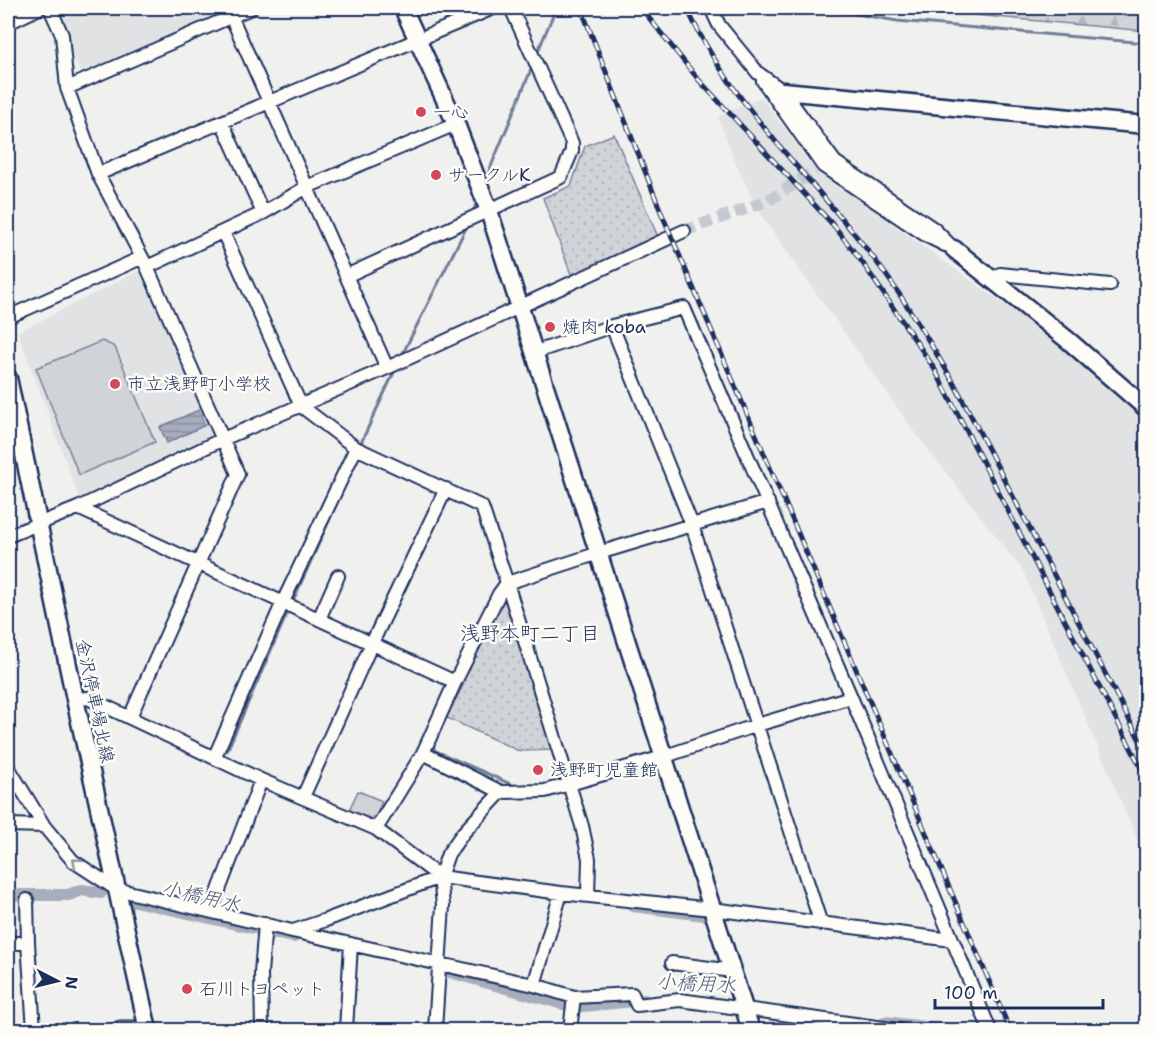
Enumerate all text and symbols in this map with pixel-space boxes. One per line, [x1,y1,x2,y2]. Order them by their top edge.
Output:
place label: 一心 [433,100,469,124]
marker: 一心 [414,105,428,119]
place label: サークルK [448,163,531,187]
marker: サークルK [429,168,443,182]
place label: 焼肉 koba [562,315,646,339]
marker: 焼肉 koba [543,320,557,334]
place label: 市立浅野町小学校 [127,372,271,396]
marker: 市立浅野町小学校 [108,377,122,391]
district label: 浅野本町二丁目 [460,620,600,646]
street label: 金沢停車場北線 [70,637,120,765]
place label: 浅野町児童館 [550,758,658,782]
marker: 浅野町児童館 [531,763,545,777]
one-way arrow [72,858,83,869]
water label: 小橋用水 [159,874,243,918]
north arrow [27,951,87,1011]
water label: 小橋用水 [655,968,737,998]
scale bar [935,972,1103,1010]
text: N [60,975,83,990]
place label: 石川トヨペット [199,977,325,1001]
text: 100 m [944,981,998,1005]
marker: 石川トヨペット [180,982,194,996]

